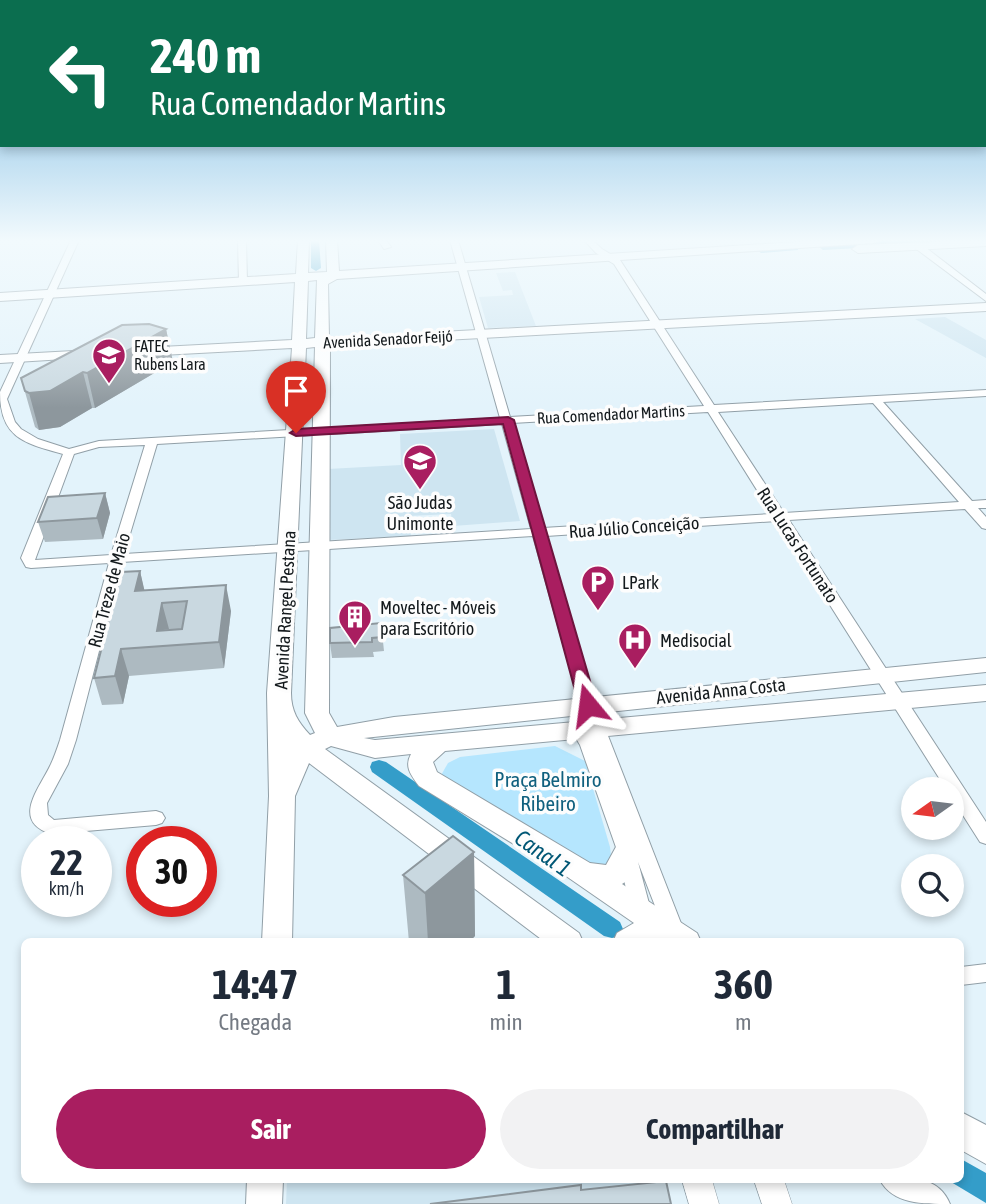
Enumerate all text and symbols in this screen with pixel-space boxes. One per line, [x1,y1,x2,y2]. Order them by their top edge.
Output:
text: 240 m [150,27,261,83]
icon: left [35,28,126,119]
text: Rua Comendador Martins [150,85,446,122]
street label: Avenida Senador Feijó [323,327,453,352]
school or university icon: FATEC Rubens Lara [90,336,128,385]
place label: FATEC Rubens Lara [134,337,206,373]
pin [266,361,326,433]
icon: arrive [277,372,315,410]
street label: Rua Comendador Martins [537,401,686,427]
school or university icon: São Judas Unimonte [401,442,439,491]
street label: Rua Lucas Fortunato [753,484,843,606]
place label: São Judas Unimonte [387,492,453,534]
street label: Rua Júlio Conceição [568,512,700,542]
street label: Rua Treze de Maio [84,530,134,650]
street label: Avenida Rangel Pestana [270,530,300,690]
parking icon: LPark [579,563,617,612]
place label: LPark [622,572,659,593]
place label: Moveltec - Móveis para Escritório [380,597,496,639]
building icon: Moveltec - Móveis para Escritório [336,598,374,647]
hospital icon: Medisocial [616,621,654,670]
place label: Medisocial [660,630,732,651]
position arrow [551,668,625,742]
street label: Avenida Anna Costa [655,674,787,708]
park label: Praça Belmiro Ribeiro [494,767,602,815]
north arrow [901,777,964,840]
map controls [901,777,964,917]
water label: Canal 1 [510,824,576,882]
speed limit sign: 30 [126,826,217,917]
text: 22 [50,842,83,882]
button: search [901,854,964,917]
text: km/h [49,878,84,899]
text: 14:47 [212,960,299,1008]
text: 1 [496,960,516,1008]
text: 360 [714,960,773,1008]
text: Chegada [218,1009,292,1035]
text: min [490,1009,523,1035]
text: m [735,1009,752,1035]
button: Sair [56,1089,486,1169]
button: Compartilhar [500,1089,929,1169]

